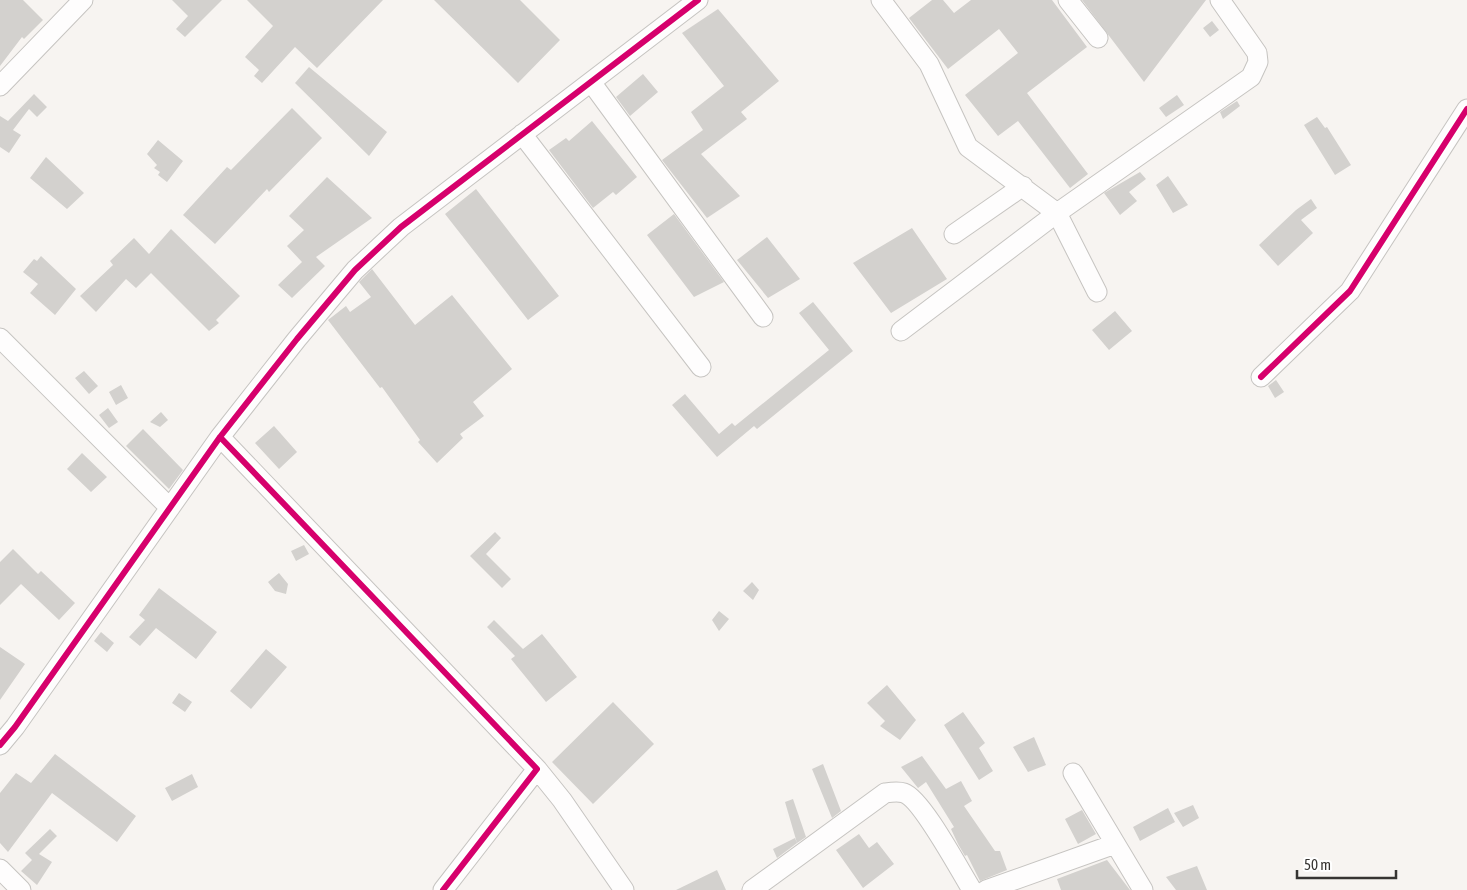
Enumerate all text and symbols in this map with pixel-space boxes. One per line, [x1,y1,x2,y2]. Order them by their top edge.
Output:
scale bar [1297,848,1396,880]
text: 50 m [1304,856,1331,873]

